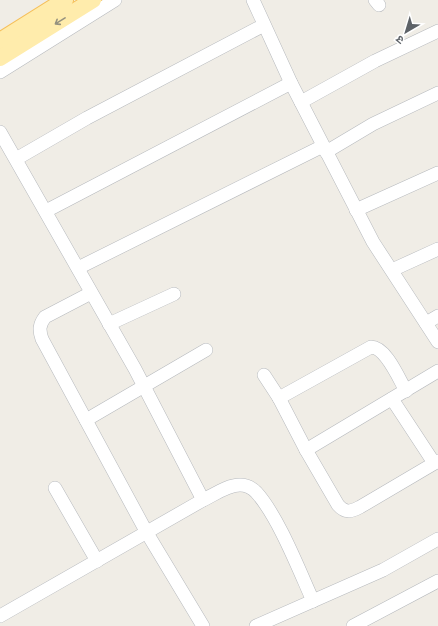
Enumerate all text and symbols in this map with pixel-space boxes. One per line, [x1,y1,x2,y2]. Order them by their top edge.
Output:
north arrow [386,12,426,52]
one-way arrow [55,17,66,25]
text: उ [393,32,407,47]

